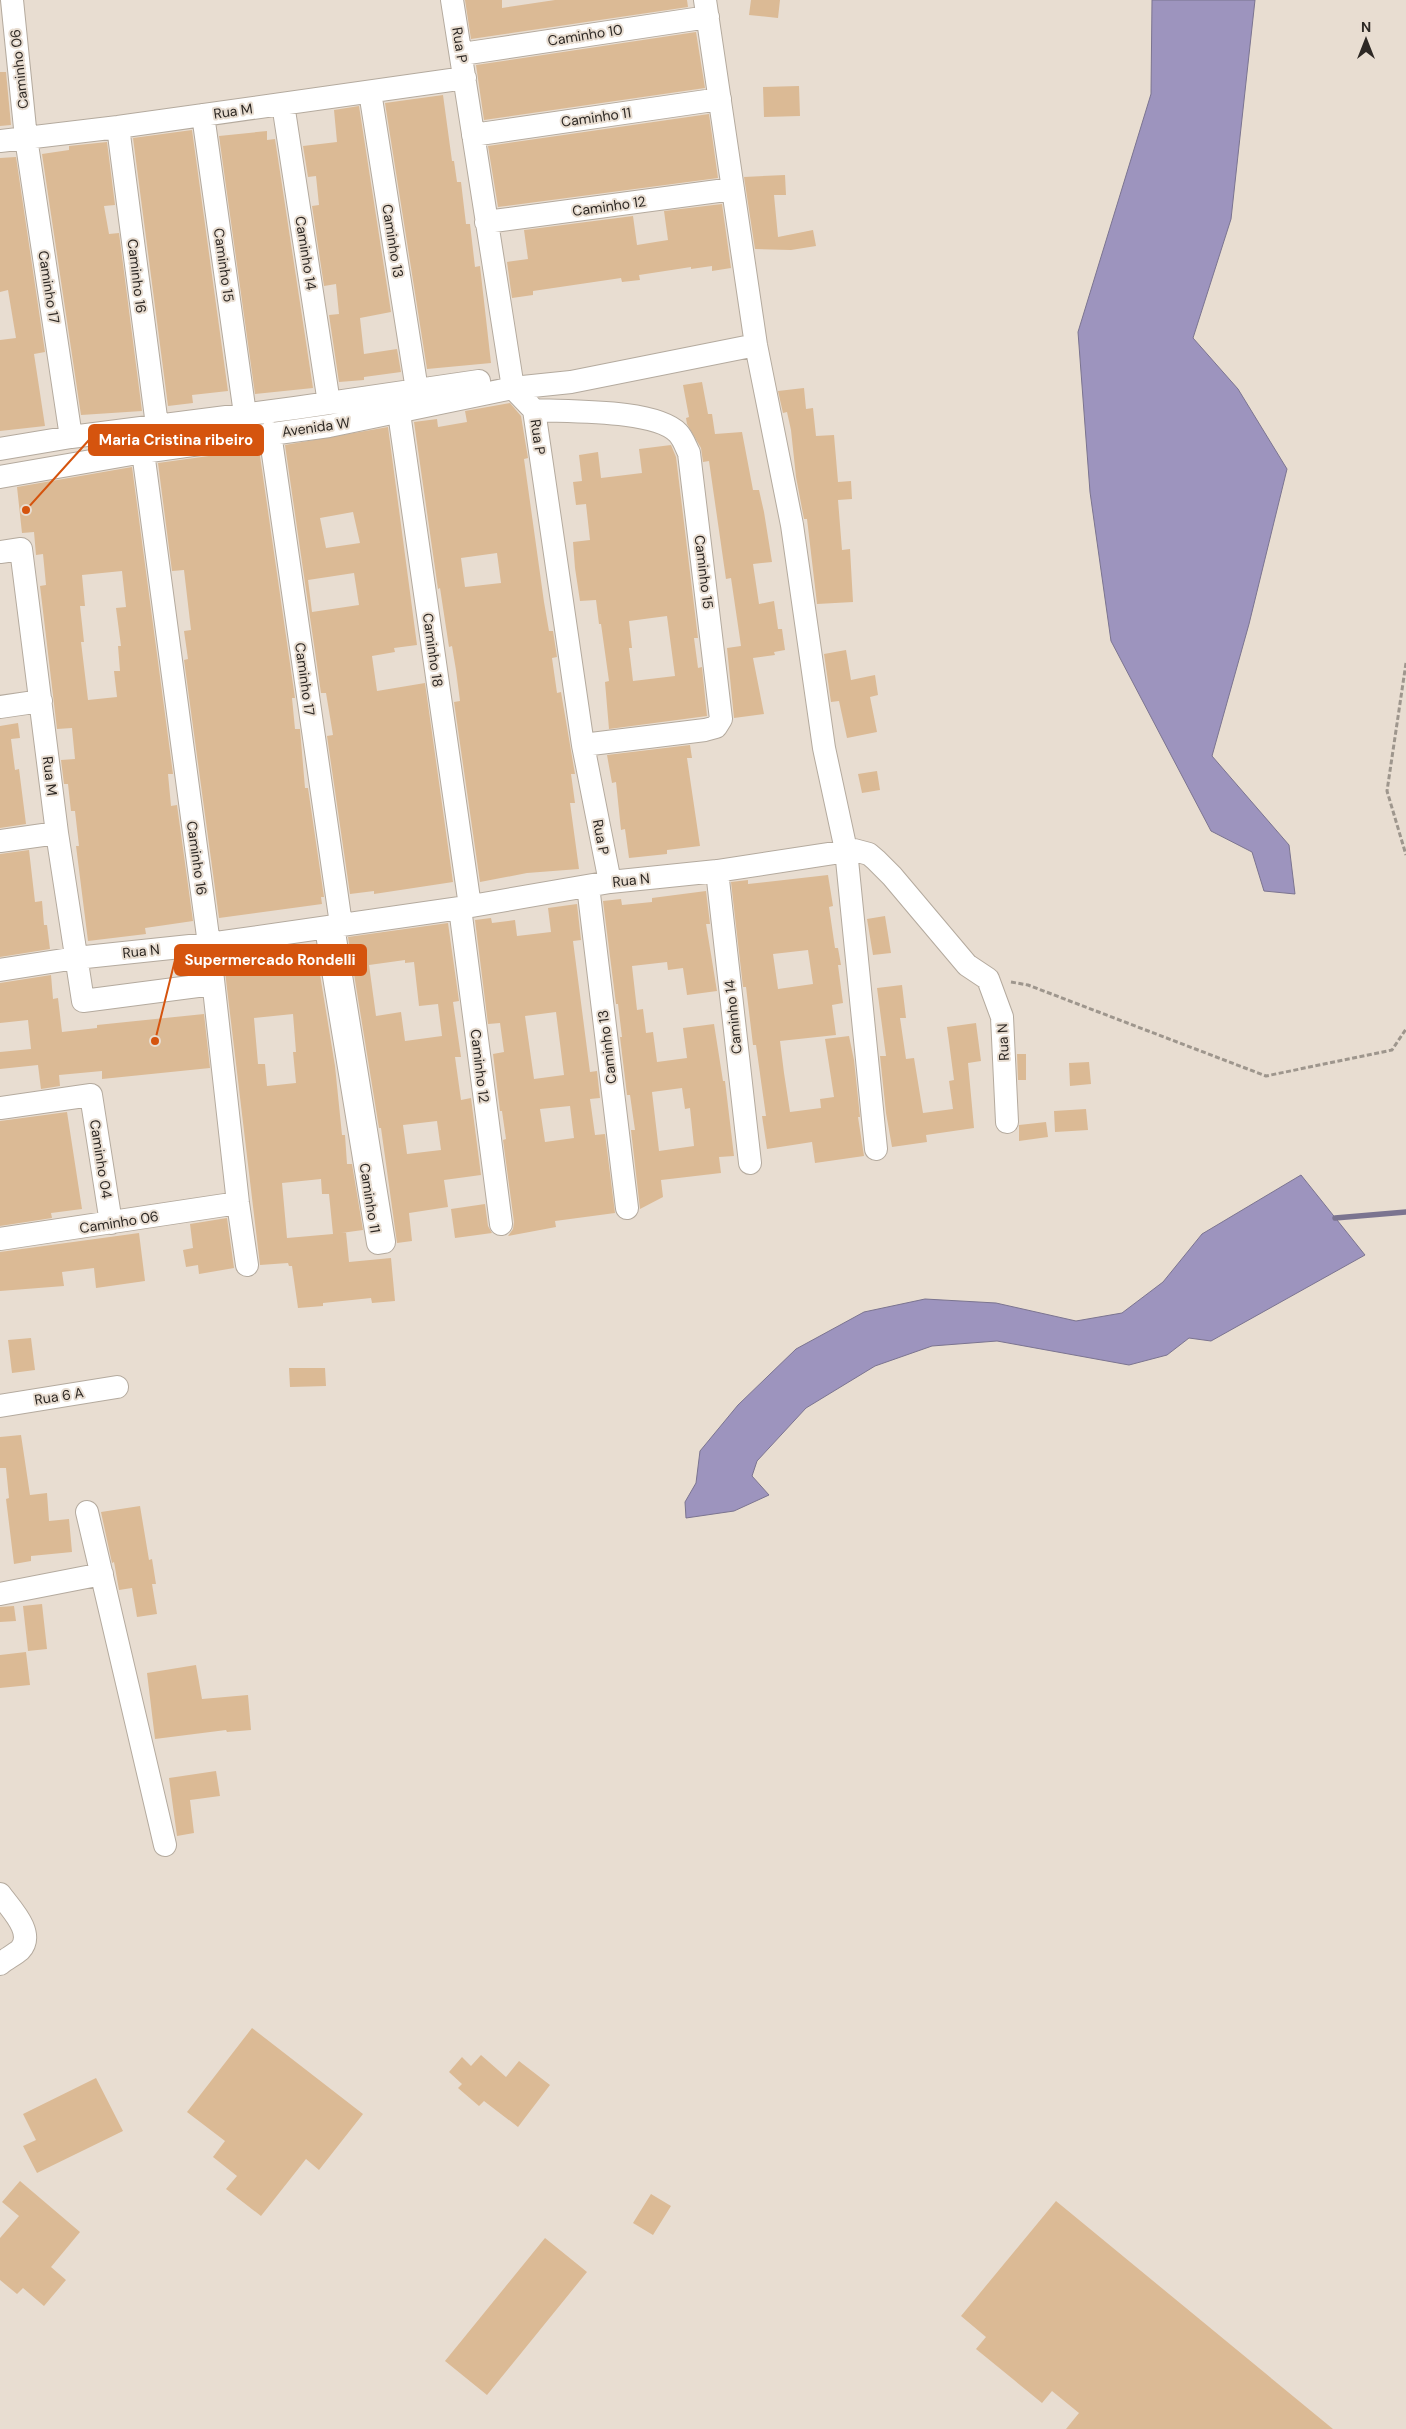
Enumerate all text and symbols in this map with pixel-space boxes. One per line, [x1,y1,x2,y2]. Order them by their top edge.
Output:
north arrow [1341,15,1391,65]
text: N [1361,18,1371,36]
street label: Caminho 10 [546,20,624,50]
street label: Rua P [448,26,472,64]
street label: Caminho 06 [6,28,32,110]
street label: Rua M [212,99,254,123]
street label: Caminho 11 [560,103,632,131]
street label: Caminho 12 [571,192,647,220]
street label: Caminho 13 [378,203,408,279]
street label: Caminho 14 [291,215,321,292]
street label: Caminho 15 [210,227,238,303]
street label: Caminho 16 [124,238,150,314]
street label: Caminho 17 [34,249,64,325]
street label: Avenida W [281,413,352,441]
street label: Rua P [527,418,549,456]
callout: Maria Cristina ribeiro [89,425,263,455]
text: Maria Cristina ribeiro [99,430,253,450]
street label: Caminho 15 [691,534,717,610]
street label: Caminho 18 [419,612,447,688]
street label: Caminho 17 [291,641,319,717]
street label: Rua M [39,755,61,797]
street label: Rua P [589,818,613,856]
street label: Caminho 16 [183,820,211,896]
street label: Rua N [611,869,651,891]
street label: Rua N [121,940,161,962]
callout: Supermercado Rondelli [175,945,366,975]
text: Supermercado Rondelli [184,950,356,970]
street label: Caminho 14 [720,979,746,1055]
street label: Caminho 13 [594,1009,620,1085]
street label: Rua N [993,1023,1013,1061]
street label: Caminho 12 [467,1028,493,1104]
street label: Caminho 04 [86,1118,116,1200]
street label: Caminho 11 [356,1162,384,1234]
street label: Caminho 06 [78,1207,160,1237]
street label: Rua 6 A [33,1383,85,1409]

